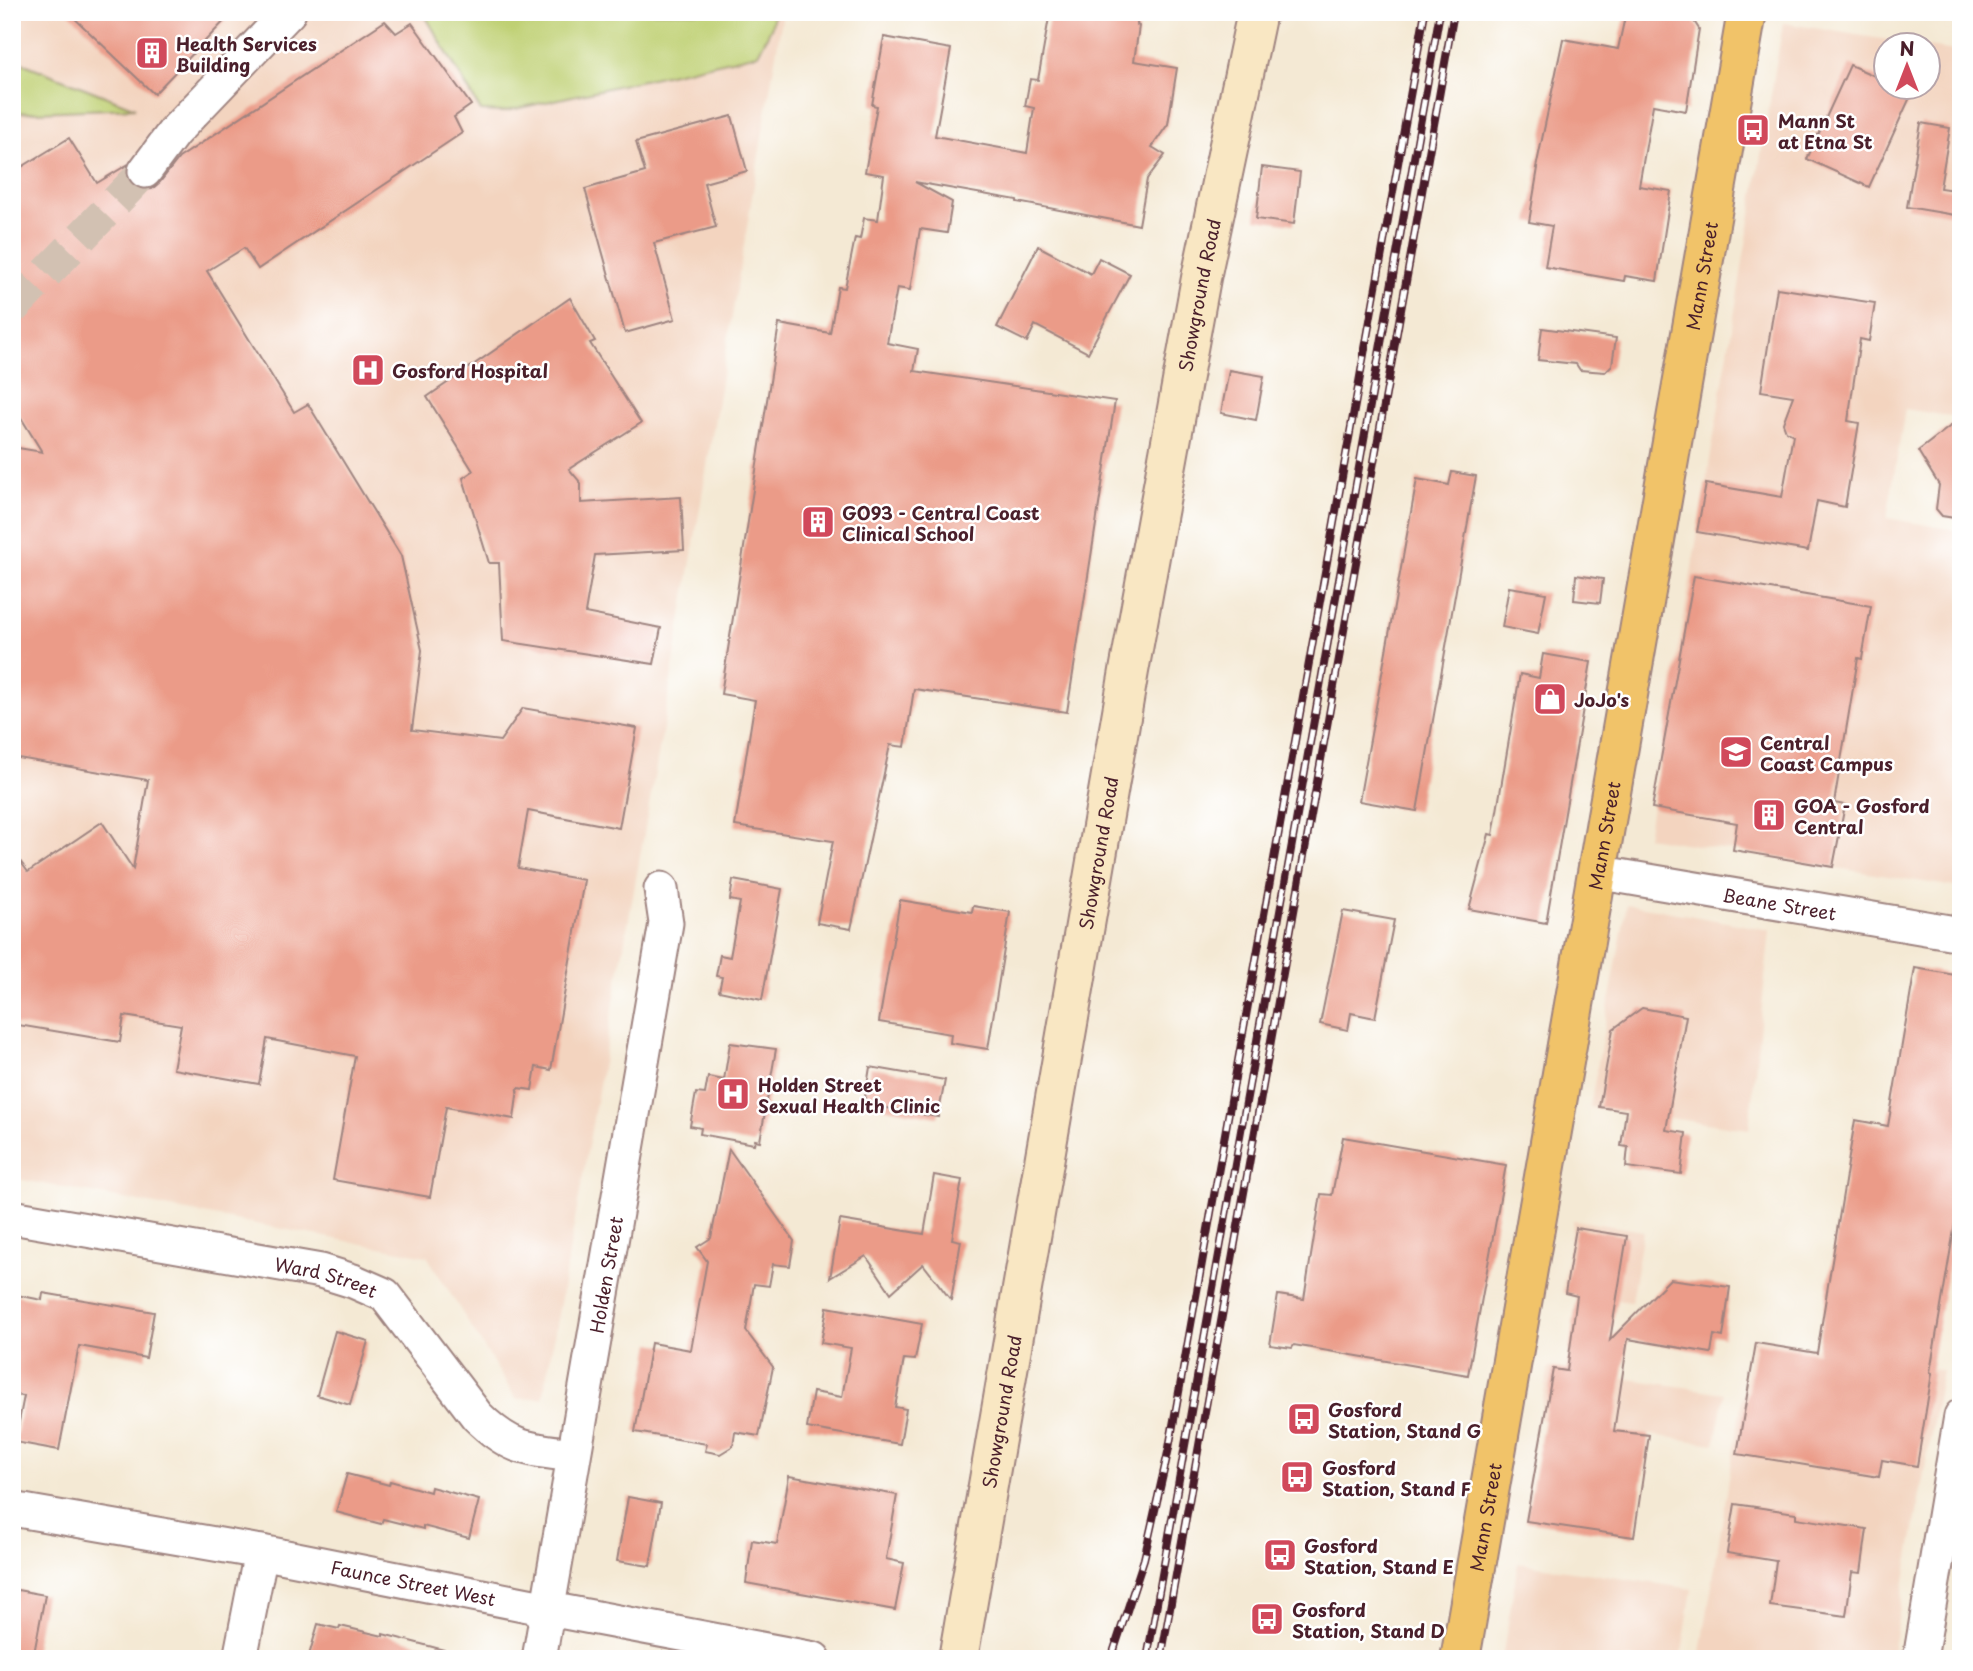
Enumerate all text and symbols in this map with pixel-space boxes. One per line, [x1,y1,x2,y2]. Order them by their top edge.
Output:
place label: Health Services Building [176,30,317,78]
north arrow [1871,32,1941,102]
building icon: Health Services Building [133,34,171,72]
text: N [1899,34,1915,62]
place label: Mann St at Etna St [1778,107,1873,155]
bus stop icon: Mann St at Etna St [1734,111,1772,149]
street label: Showground Road [1171,216,1227,374]
street label: Mann Street [1678,219,1724,332]
hospital icon: Gosford Hospital [349,351,387,389]
place label: Gosford Hospital [392,357,548,384]
place label: GO93 - Central Coast Clinical School [842,499,1040,547]
building icon: GO93 - Central Coast Clinical School [799,503,837,541]
shop icon: JoJo's [1531,680,1569,718]
place label: JoJo's [1574,686,1630,713]
place label: Central Coast Campus [1760,729,1893,777]
school or university icon: Central Coast Campus [1717,733,1755,771]
street label: Showground Road [1071,774,1124,932]
street label: Mann Street [1581,779,1626,892]
place label: GOA - Gosford Central [1794,792,1930,840]
building icon: GOA - Gosford Central [1750,796,1788,834]
street label: Beane Street [1721,880,1838,926]
place label: Holden Street Sexual Health Clinic [758,1071,940,1119]
hospital icon: Holden Street Sexual Health Clinic [714,1075,752,1113]
street label: Holden Street [582,1214,629,1335]
street label: Ward Street [273,1250,382,1304]
street label: Showground Road [974,1333,1027,1490]
place label: Gosford Station, Stand G [1328,1396,1481,1444]
bus stop icon: Gosford Station, Stand G [1285,1400,1323,1438]
place label: Gosford Station, Stand F [1322,1454,1472,1502]
bus stop icon: Gosford Station, Stand F [1278,1458,1316,1496]
street label: Mann Street [1462,1461,1507,1574]
place label: Gosford Station, Stand E [1304,1532,1454,1580]
bus stop icon: Gosford Station, Stand E [1261,1536,1299,1574]
street label: Faunce Street West [329,1553,498,1612]
place label: Gosford Station, Stand D [1292,1596,1445,1644]
bus stop icon: Gosford Station, Stand D [1248,1600,1286,1638]

